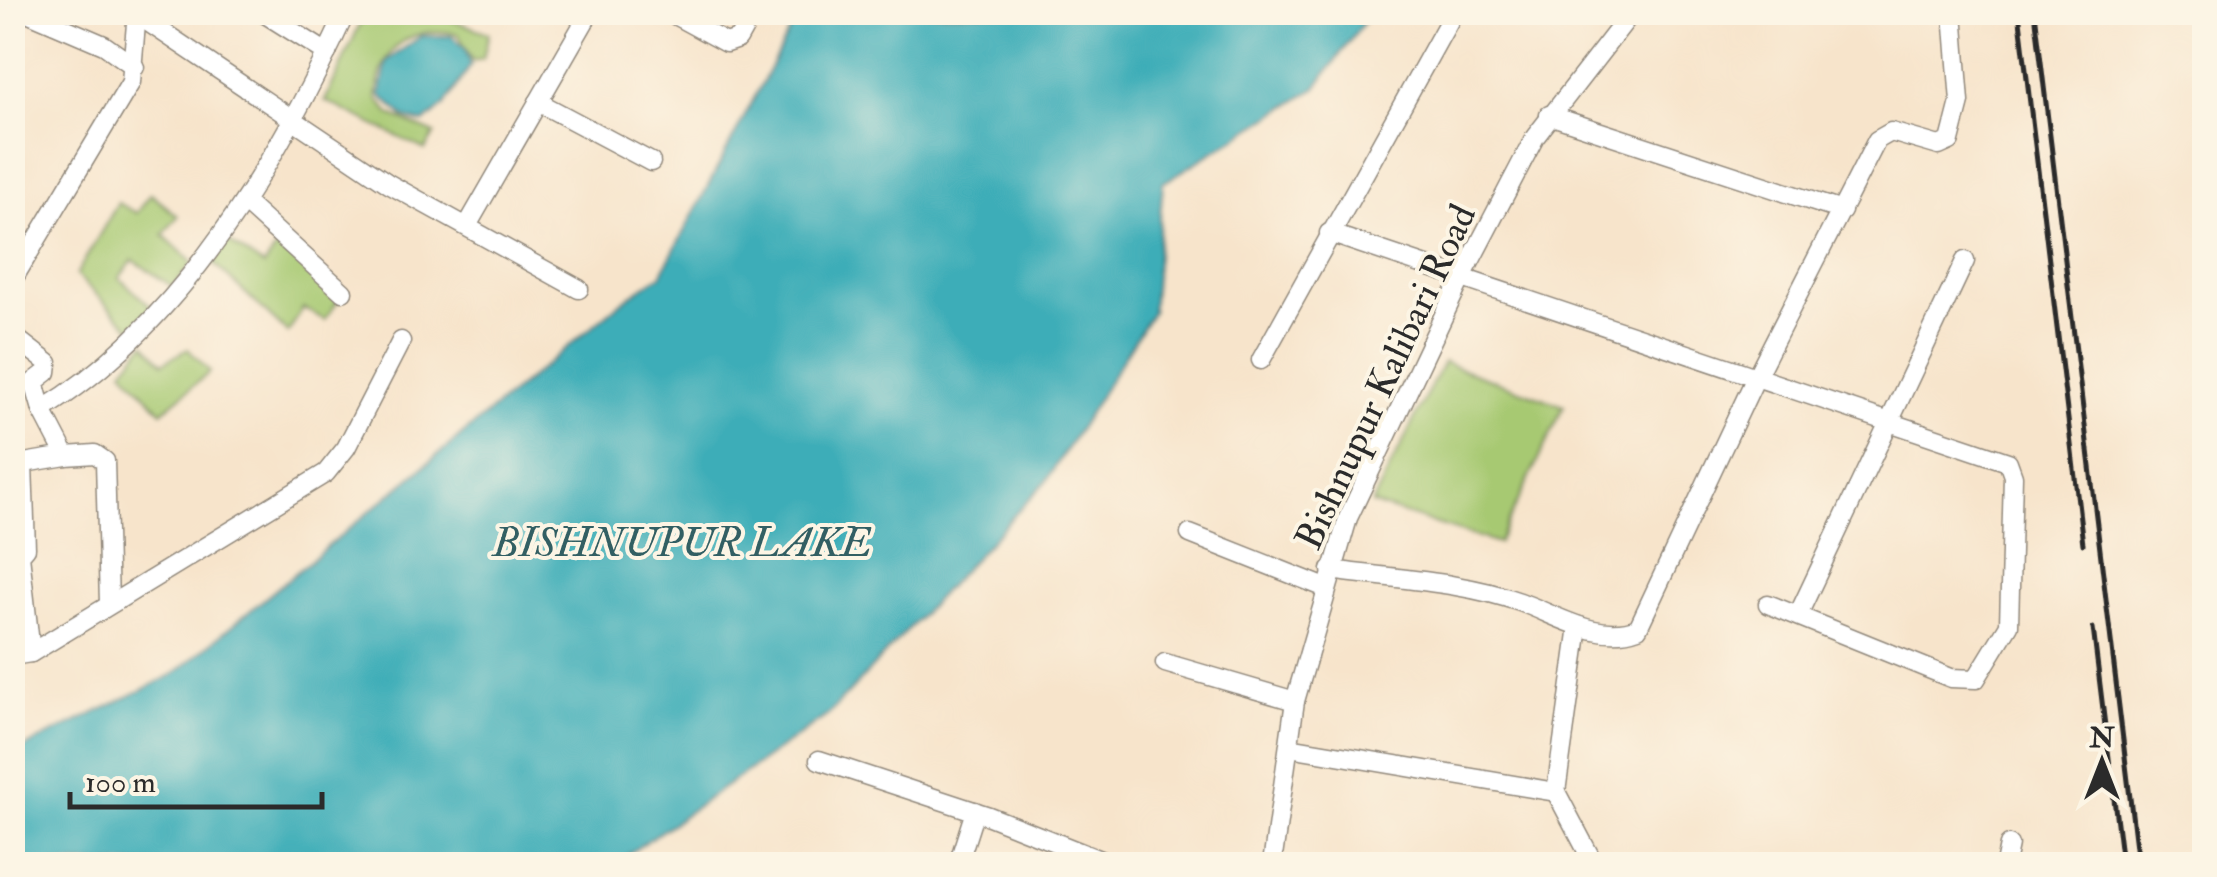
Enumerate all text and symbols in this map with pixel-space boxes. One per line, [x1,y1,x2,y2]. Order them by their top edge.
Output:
street label: Bishnupur Kalibari Road [1285,196,1487,557]
water label: BISHNUPUR LAKE [491,518,872,569]
north arrow [2052,712,2152,812]
text: N [2088,721,2115,756]
scale bar [70,747,322,809]
text: 100 m [85,764,156,801]

